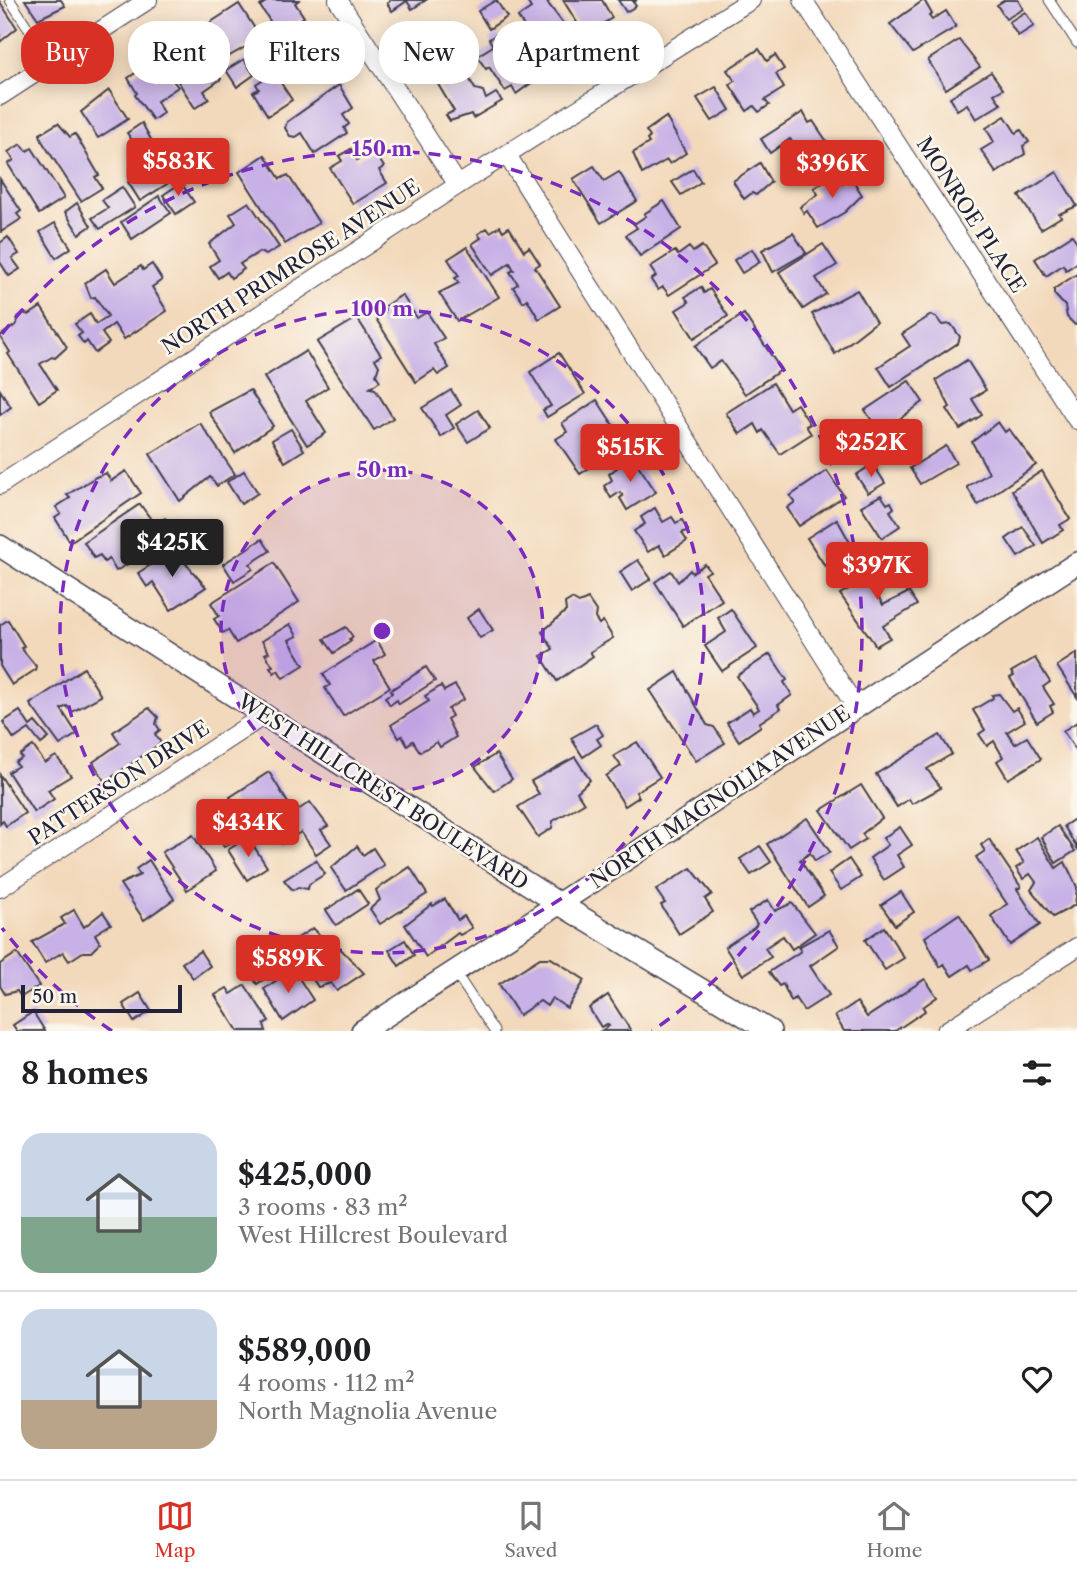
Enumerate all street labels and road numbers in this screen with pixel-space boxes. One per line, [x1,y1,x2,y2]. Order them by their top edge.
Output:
street label: MONROE PLACE [912,132,1031,297]
street label: NORTH PRIMROSE AVENUE [157,174,425,360]
street label: WEST HILLCREST BOULEVARD [232,688,533,895]
street label: NORTH MAGNOLIA AVENUE [585,700,855,893]
street label: PATTERSON DRIVE [24,715,214,850]

